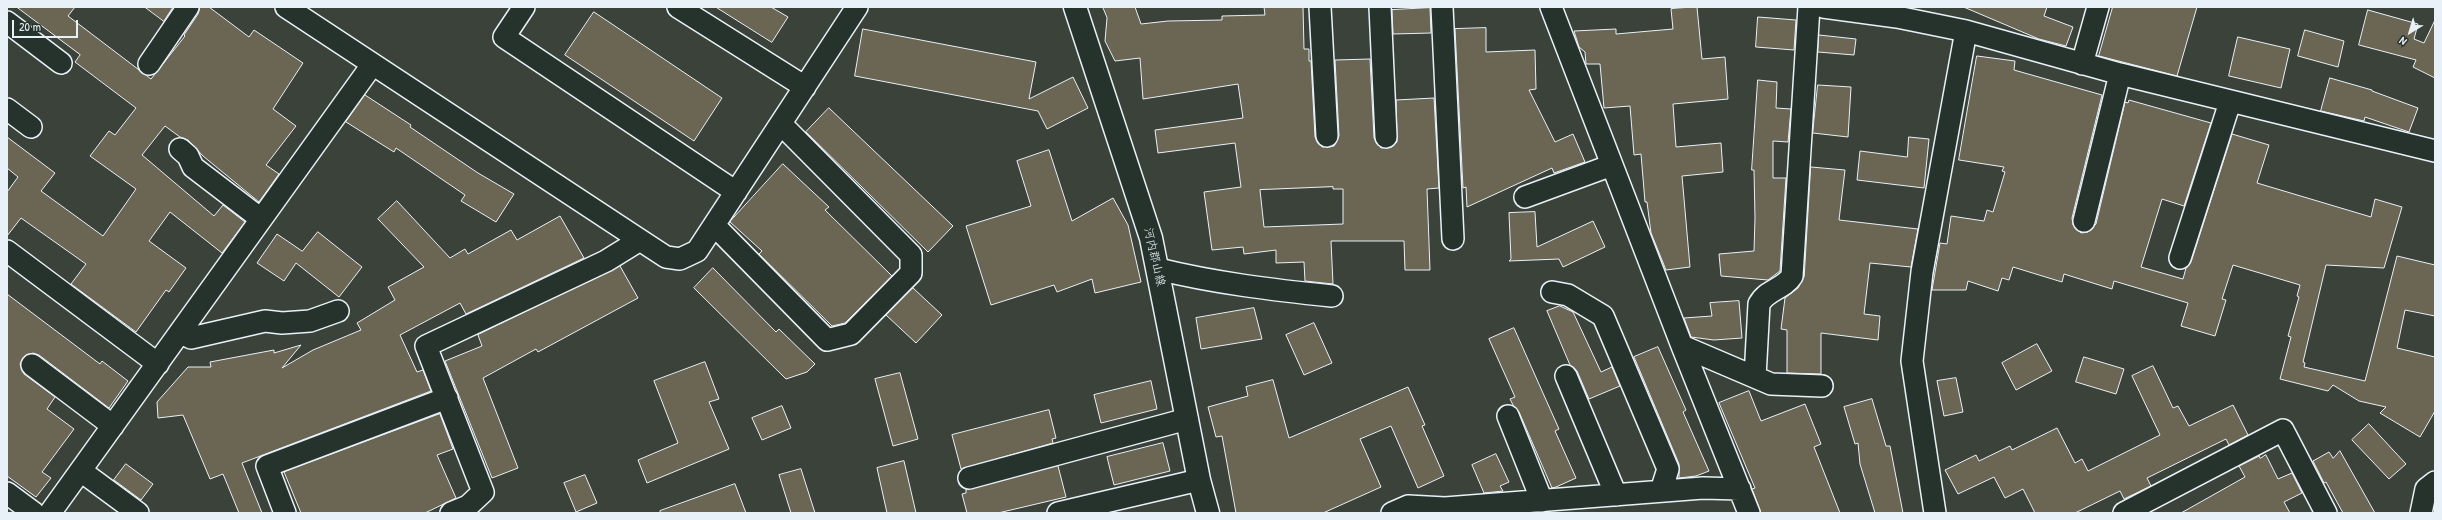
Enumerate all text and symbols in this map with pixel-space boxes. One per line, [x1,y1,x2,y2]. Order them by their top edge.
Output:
scale bar [14,12,80,38]
north arrow [2390,12,2430,52]
text: 20 m [19,18,41,35]
text: N [2396,34,2409,49]
street label: 河内郡山線 [1140,226,1168,288]

